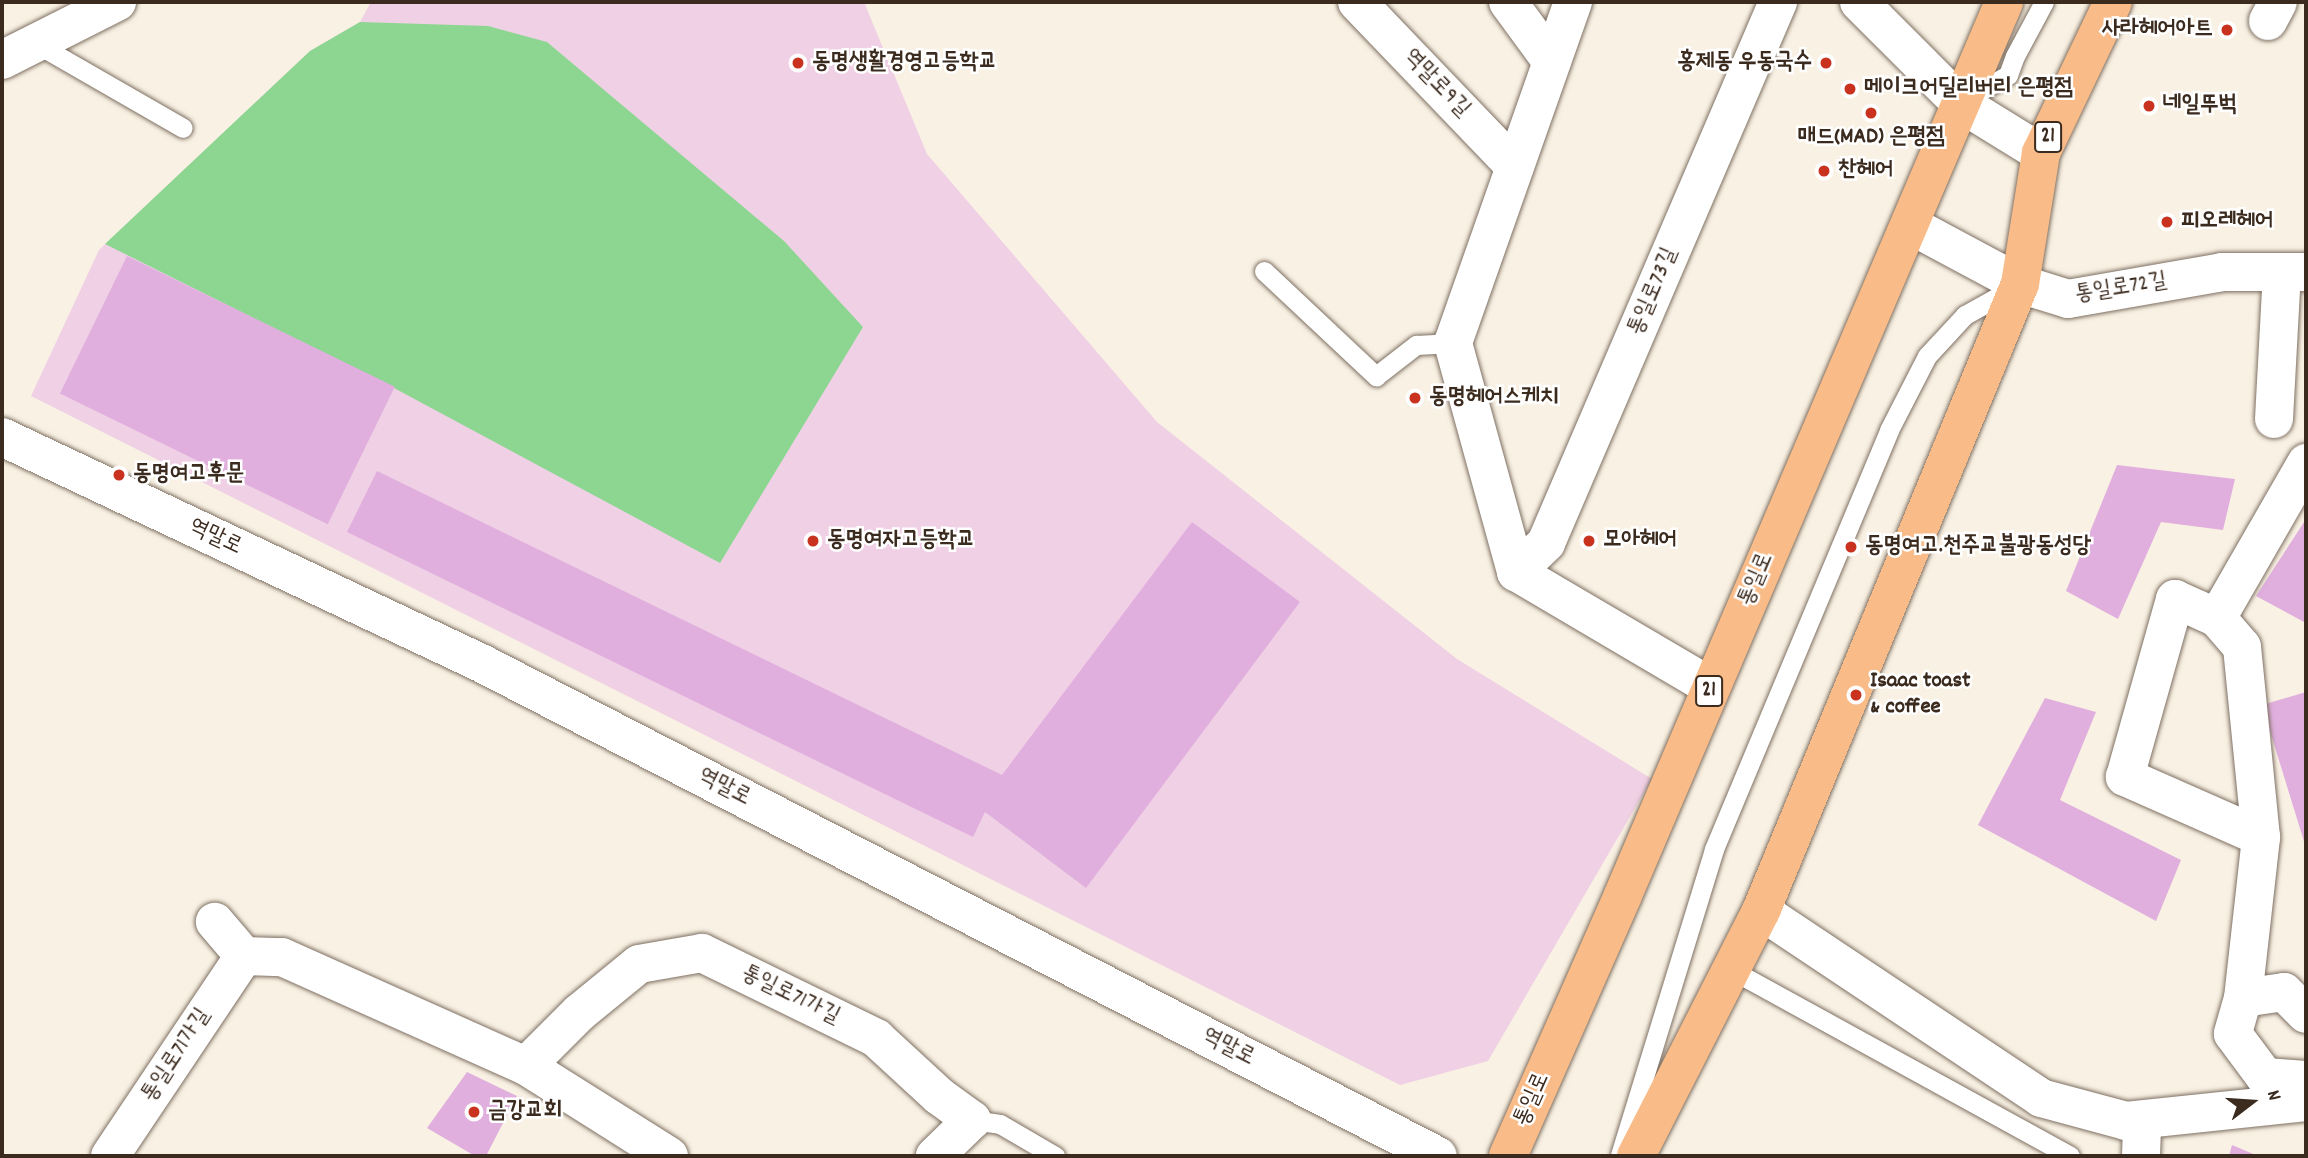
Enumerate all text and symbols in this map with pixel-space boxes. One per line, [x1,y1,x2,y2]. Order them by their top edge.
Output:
place label: 사라헤어아트 [2102,16,2213,44]
marker: 사라헤어아트 [2219,22,2235,38]
street label: 역말로9길 [1397,44,1475,124]
place label: 동명생활경영고등학교 [812,49,997,77]
place label: 홍제동 우동국수 [1677,49,1812,77]
marker: 동명생활경영고등학교 [790,55,806,71]
marker: 홍제동 우동국수 [1818,55,1834,71]
place label: 메이크어딜리버리 은평점 [1864,75,2073,103]
marker: 메이크어딜리버리 은평점 [1842,81,1858,97]
place label: 네일뚜벅 [2163,92,2237,120]
marker: 네일뚜벅 [2141,98,2157,114]
marker: 매드(MAD) 은평점 [1863,105,1879,121]
road number: 21 [2034,120,2062,154]
place label: 매드(MAD) 은평점 [1797,124,1945,152]
place label: 찬헤어 [1838,157,1894,185]
marker: 찬헤어 [1816,163,1832,179]
place label: 피오레헤어 [2181,208,2274,236]
marker: 피오레헤어 [2159,214,2175,230]
street label: 통일로73길 [1623,244,1685,340]
street label: 통일로72길 [2073,268,2169,310]
place label: 동명헤어스케치 [1429,384,1559,412]
marker: 동명헤어스케치 [1407,390,1423,406]
place label: 동명여고후문 [133,461,244,489]
marker: 동명여고후문 [111,467,127,483]
street label: 역말로 [184,514,246,562]
place label: 동명여자고등학교 [827,527,975,555]
place label: 모아헤어 [1603,527,1677,555]
marker: 동명여자고등학교 [805,533,821,549]
marker: 모아헤어 [1581,533,1597,549]
place label: 동명여고.천주교불광동성당 [1865,533,2091,561]
marker: 동명여고.천주교불광동성당 [1843,539,1859,555]
street label: 통일로 [1733,549,1781,611]
place label: Isaac toast & coffee [1870,668,1971,722]
road number: 21 [1695,674,1723,708]
marker: Isaac toast & coffee [1848,687,1864,703]
street label: 역말로 [693,763,755,813]
street label: 통일로71가길 [736,960,844,1032]
street label: 통일로71가길 [136,1004,218,1108]
street label: 역말로 [1197,1023,1259,1073]
north arrow [2217,1067,2287,1137]
street label: 통일로 [1509,1069,1557,1131]
text: N [2258,1087,2287,1104]
place label: 금강교회 [488,1098,562,1126]
marker: 금강교회 [466,1104,482,1120]

